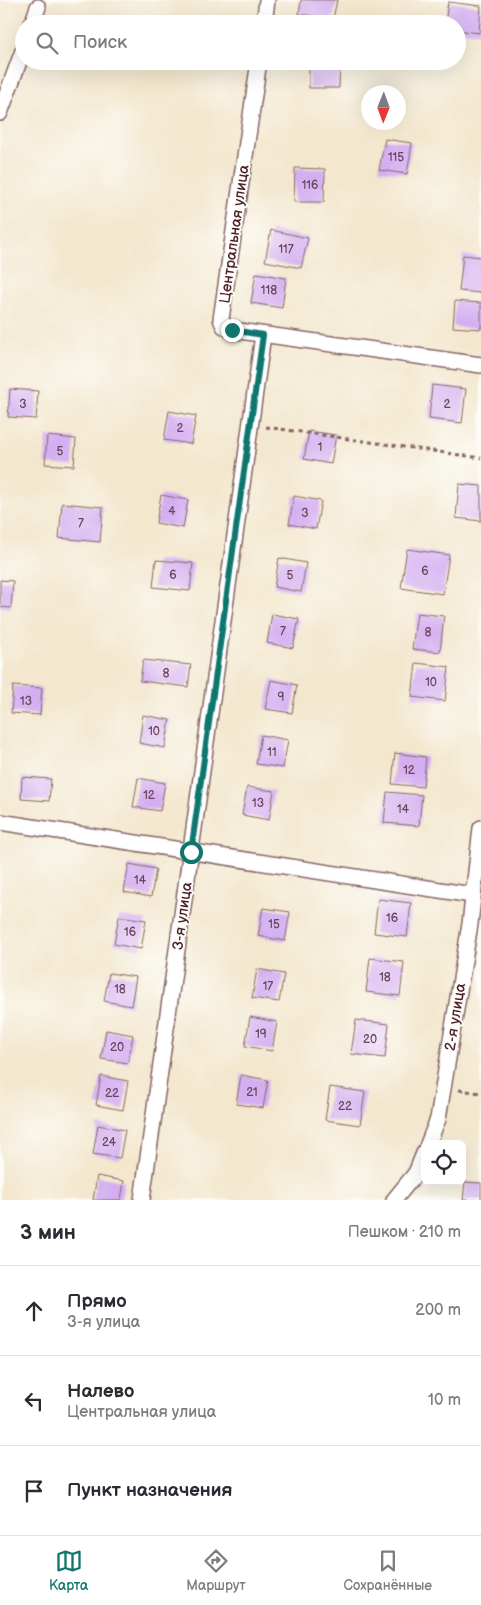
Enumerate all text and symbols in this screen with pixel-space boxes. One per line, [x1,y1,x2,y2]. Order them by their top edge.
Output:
search box [15,15,466,70]
icon: search [33,29,61,57]
text: Поиск [73,31,127,54]
north arrow [361,85,406,130]
house number: 115 [388,150,404,165]
street label: Центральная улица [215,163,254,305]
house number: 116 [302,178,318,193]
house number: 117 [278,242,294,257]
house number: 118 [261,283,277,298]
route end [221,319,244,342]
house number: 3 [19,397,27,412]
house number: 2 [443,397,451,412]
house number: 2 [176,421,184,436]
house number: 1 [318,440,322,455]
house number: 5 [57,444,64,459]
house number: 4 [168,504,176,519]
house number: 3 [301,506,309,521]
house number: 7 [78,516,84,531]
house number: 6 [421,564,429,579]
house number: 6 [169,568,177,583]
house number: 5 [287,568,294,583]
house number: 7 [280,624,286,639]
house number: 8 [425,625,432,640]
house number: 8 [163,666,170,681]
house number: 10 [425,675,437,690]
house number: 9 [278,690,285,705]
house number: 13 [20,694,32,709]
house number: 10 [148,724,160,739]
house number: 11 [267,745,277,760]
house number: 12 [403,763,415,778]
house number: 12 [143,788,155,803]
house number: 13 [252,796,264,811]
house number: 14 [397,802,410,817]
route start [180,841,203,864]
house number: 14 [134,873,147,888]
street label: 3-я улица [168,881,197,951]
house number: 16 [386,911,398,926]
house number: 15 [268,917,280,932]
house number: 16 [124,925,136,940]
house number: 18 [379,970,391,985]
house number: 17 [263,979,273,994]
house number: 18 [114,982,126,997]
street label: 2-я улица [441,982,470,1052]
house number: 19 [255,1027,267,1042]
house number: 20 [363,1032,377,1047]
house number: 20 [110,1040,124,1055]
house number: 21 [246,1085,258,1100]
house number: 22 [105,1086,119,1101]
house number: 22 [338,1099,352,1114]
house number: 24 [102,1135,117,1150]
map controls [421,1140,466,1185]
button: locate [421,1140,466,1185]
text: 3 мин [20,1220,76,1245]
text: Пешком · 210 m [348,1223,461,1242]
text: Прямо [67,1290,127,1313]
icon: ahead [20,1297,48,1325]
text: 200 m [415,1301,461,1320]
text: 3-я улица [67,1313,140,1332]
text: Налево [67,1380,134,1403]
icon: left [20,1387,48,1415]
text: 10 m [428,1391,461,1410]
text: Центральная улица [67,1403,216,1422]
icon: arrive [20,1477,48,1505]
text: Пункт назначения [67,1479,232,1502]
tab: Карта [49,1547,88,1594]
tab: Маршрут [186,1547,246,1594]
tab: Сохранённые [344,1547,432,1594]

